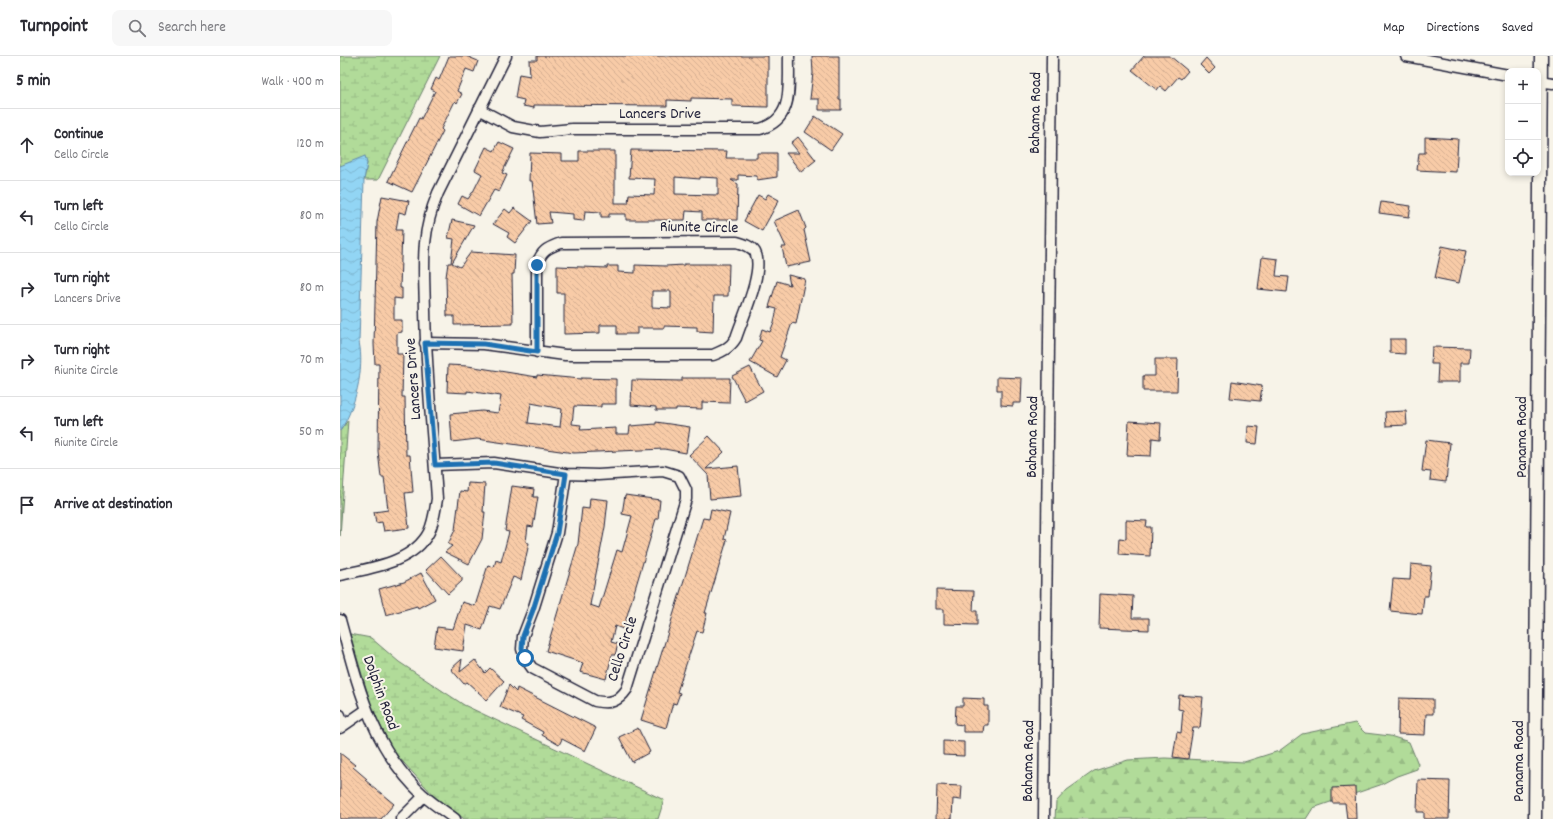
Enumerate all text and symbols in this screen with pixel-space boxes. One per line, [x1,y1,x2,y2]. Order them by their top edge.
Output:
search box [112,10,392,46]
text: Turnpoint [20,14,88,41]
icon: search [126,17,148,39]
text: Search here [158,17,226,39]
text: Map [1383,18,1405,38]
text: Directions [1427,18,1480,38]
text: Saved [1502,18,1533,38]
map controls [1505,68,1541,176]
button: + [1505,68,1541,104]
text: 5 min [16,70,50,94]
street label: Bahama Road [1024,72,1048,154]
text: Walk · 400 m [262,73,324,92]
street label: Lancers Drive [619,103,701,126]
button: − [1505,104,1541,140]
text: Continue [54,124,103,146]
icon: ahead [16,134,38,156]
text: 120 m [296,135,324,154]
button: locate [1505,140,1541,176]
text: Cello Circle [54,146,109,165]
text: Turn left [54,196,103,218]
icon: left [16,206,38,228]
text: 80 m [300,207,324,226]
street label: Riunite Circle [660,216,738,240]
text: Cello Circle [54,218,109,237]
route end [528,256,546,274]
text: Turn right [54,268,110,290]
icon: right [16,278,38,300]
text: 80 m [300,279,324,298]
text: Lancers Drive [54,290,121,309]
street label: Lancers Drive [400,337,428,421]
text: Turn right [54,340,110,362]
icon: right [16,350,38,372]
text: 70 m [300,351,324,370]
text: Riunite Circle [54,362,118,381]
street label: Bahama Road [1021,396,1045,478]
street label: Panama Road [1511,396,1534,478]
text: Turn left [54,412,103,434]
icon: left [16,422,38,444]
text: 50 m [299,423,324,442]
text: Riunite Circle [54,434,118,453]
icon: arrive [16,494,38,516]
text: Arrive at destination [54,494,172,516]
street label: Cello Circle [602,613,644,685]
route start [516,649,534,667]
street label: Dolphin Road [356,653,404,733]
street label: Bahama Road [1017,720,1041,802]
street label: Panama Road [1508,720,1531,802]

